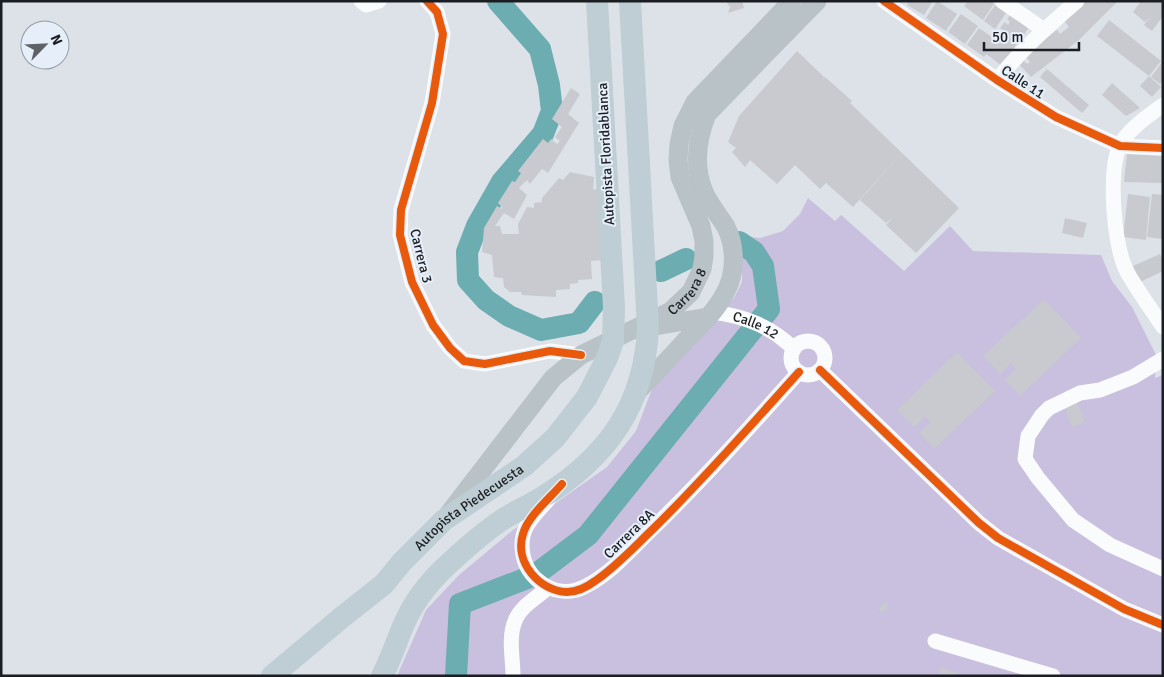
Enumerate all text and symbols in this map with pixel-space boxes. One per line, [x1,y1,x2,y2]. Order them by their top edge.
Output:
north arrow [20,20,70,70]
scale bar [984,20,1079,52]
text: 50 m [992,28,1023,46]
text: N [47,32,66,48]
street label: Calle 11 [998,62,1048,102]
street label: Autopista Floridablanca [594,82,618,226]
street label: Carrera 3 [406,227,436,285]
street label: Carrera 8 [664,265,710,319]
street label: Calle 12 [731,308,782,342]
street label: Autopista Piedecuesta [410,460,527,554]
street label: Carrera 8A [600,505,658,562]

